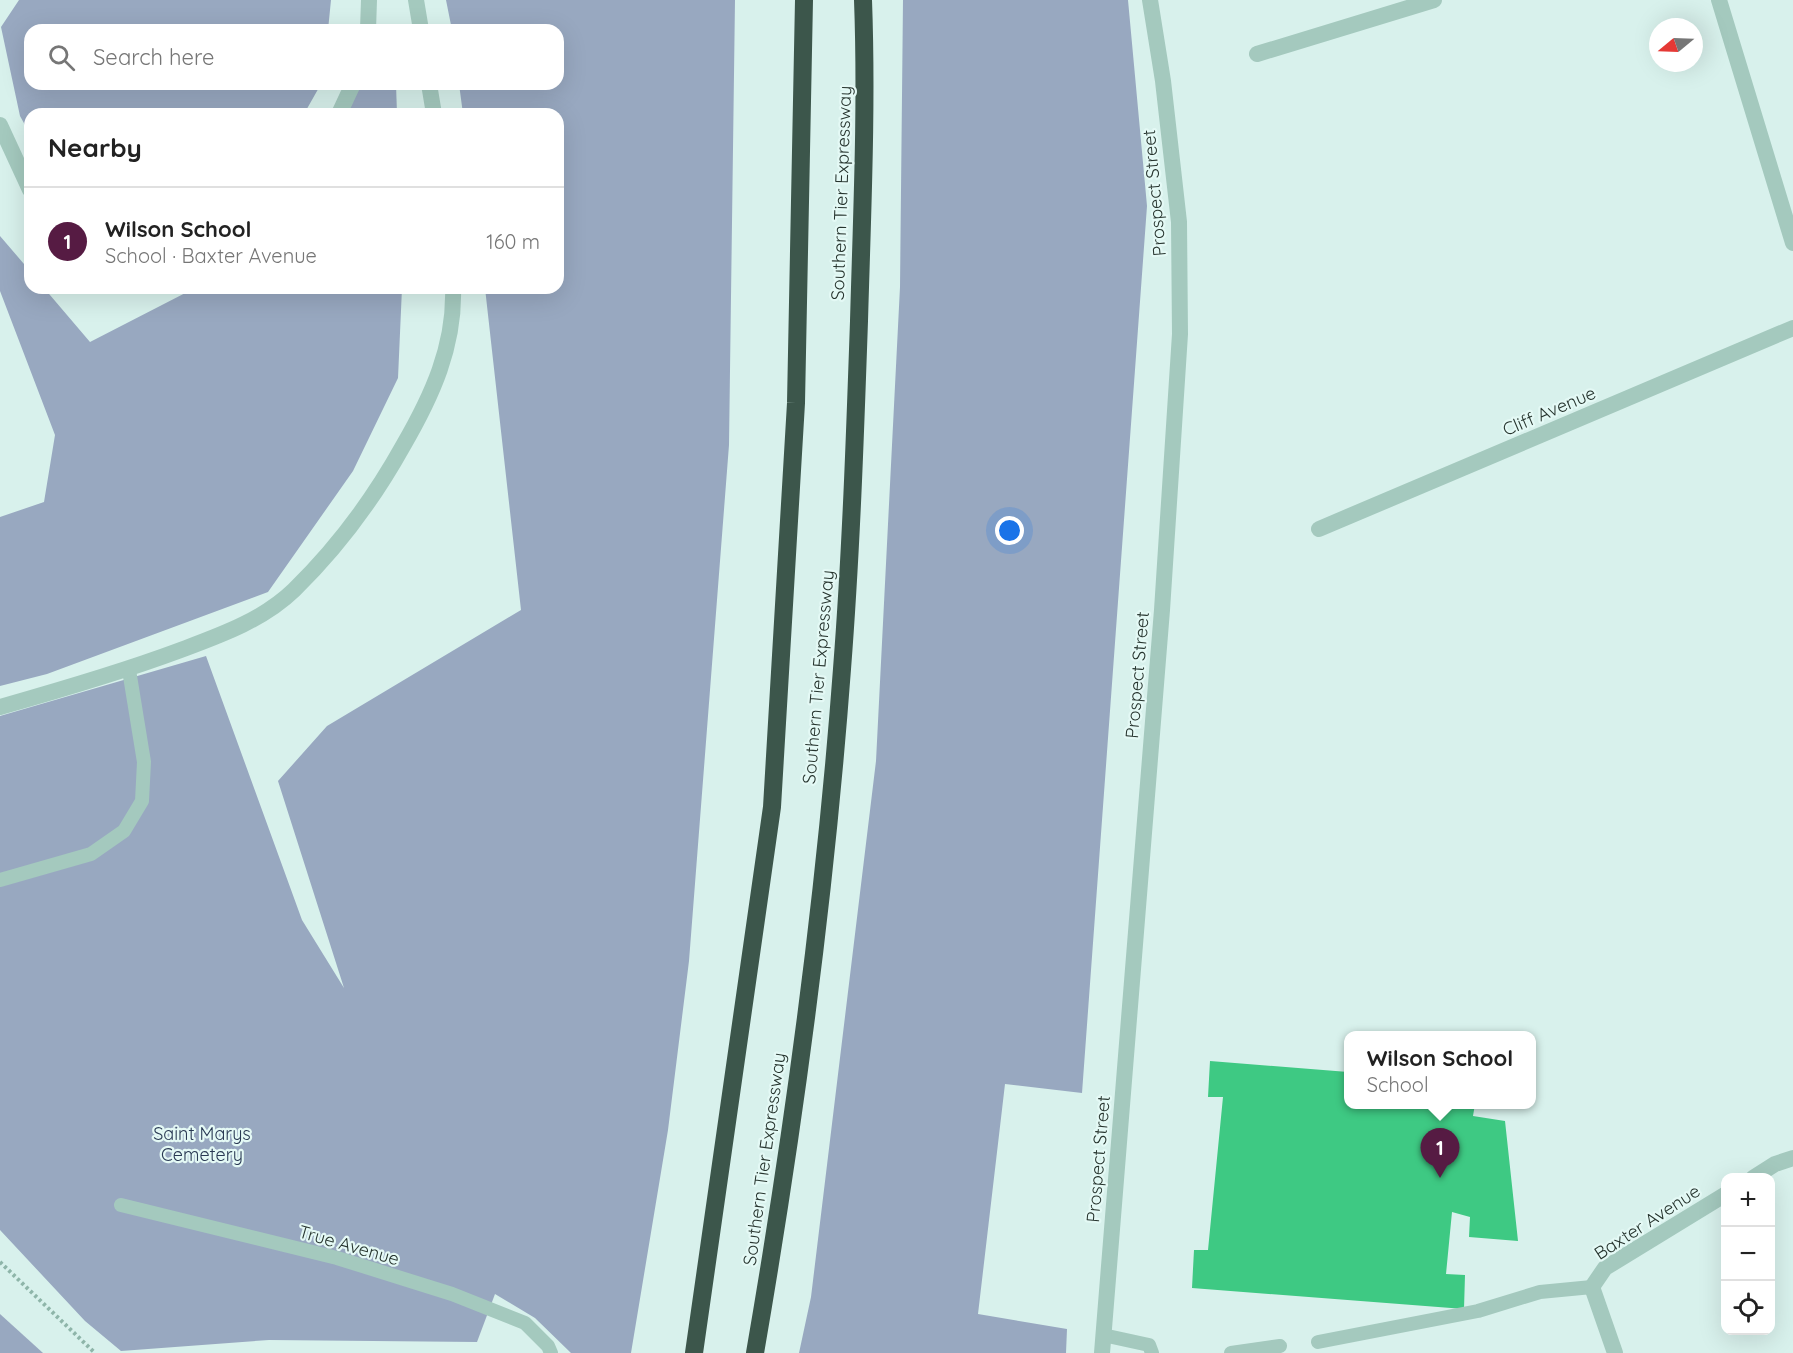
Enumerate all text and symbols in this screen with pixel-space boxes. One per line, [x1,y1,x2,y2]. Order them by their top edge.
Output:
north arrow [1649,18,1703,72]
search box [24,24,564,90]
icon: search [45,41,78,74]
text: Search here [93,43,214,71]
street label: Southern Tier Expressway [826,85,856,301]
street label: Prospect Street [1137,129,1171,257]
text: Nearby [48,131,142,164]
text: Wilson School [105,215,251,243]
text: 1 [64,229,71,254]
text: 160 m [486,229,540,254]
text: School · Baxter Avenue [105,243,317,268]
street label: Cliff Avenue [1499,381,1599,441]
your location [995,516,1024,545]
street label: Southern Tier Expressway [797,569,839,785]
street label: Prospect Street [1120,611,1154,739]
popup [1344,1031,1536,1109]
text: Wilson School [1367,1044,1513,1072]
street label: Southern Tier Expressway [738,1051,790,1267]
text: School [1367,1072,1429,1097]
street label: Prospect Street [1081,1095,1115,1223]
park label: Saint Marys Cemetery [153,1122,251,1166]
pin: 1 [1420,1128,1460,1178]
map controls [1721,1173,1775,1335]
button: + [1721,1173,1775,1227]
street label: Baxter Avenue [1590,1179,1704,1265]
street label: True Avenue [296,1220,402,1270]
button: − [1721,1227,1775,1281]
button: locate [1721,1281,1775,1335]

